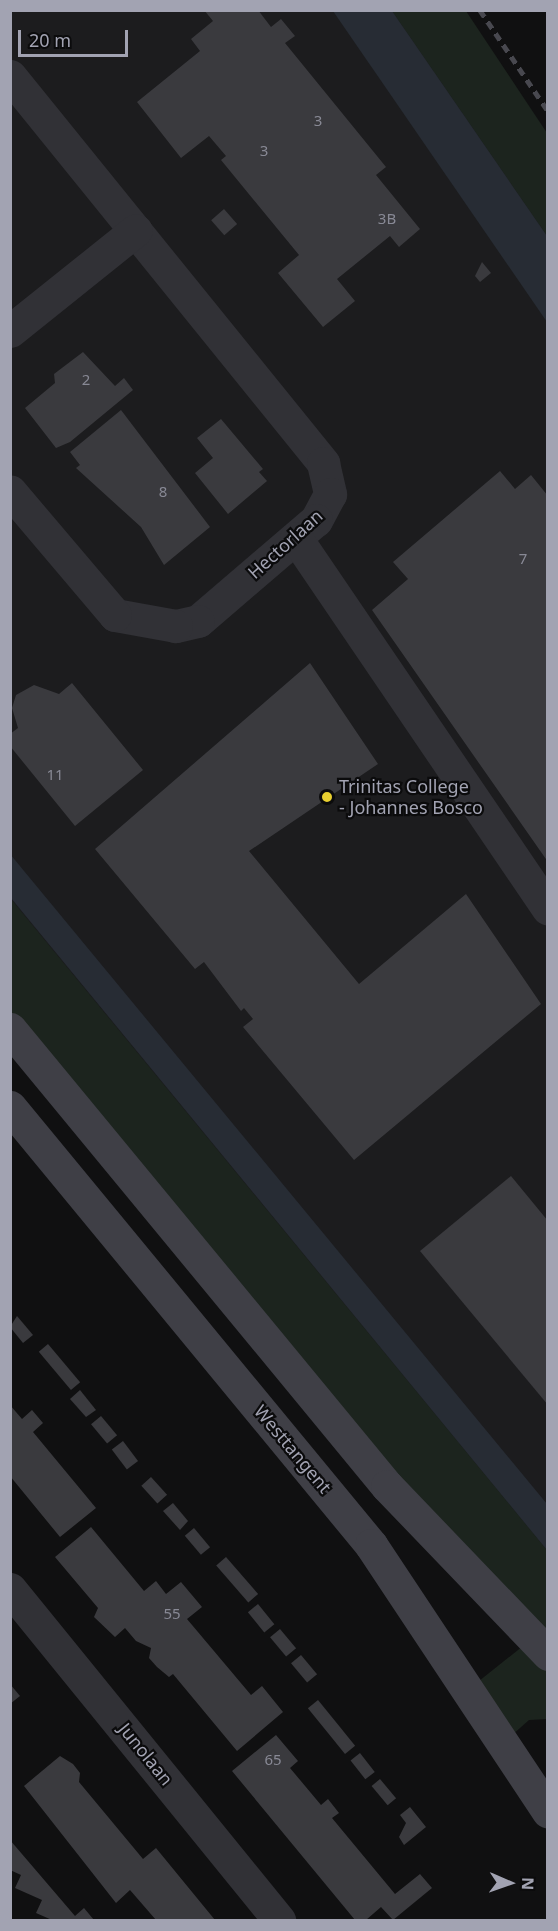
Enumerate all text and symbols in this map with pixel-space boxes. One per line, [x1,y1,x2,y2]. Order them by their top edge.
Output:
scale bar [21,18,130,56]
text: 20 m [29,28,71,52]
house number: 3 [314,112,322,130]
house number: 3 [260,142,268,160]
house number: 3B [378,210,396,228]
house number: 2 [82,371,90,389]
house number: 8 [159,483,167,501]
street label: Hectorlaan [243,505,327,583]
house number: 7 [519,550,527,568]
house number: 11 [46,766,64,784]
place label: Trinitas College - Johannes Bosco [339,776,483,818]
marker: Trinitas College - Johannes Bosco [320,790,334,804]
street label: Westtangent [250,1401,336,1497]
house number: 55 [163,1605,181,1623]
street label: Junolaan [114,1718,178,1790]
house number: 65 [264,1751,282,1769]
north arrow [480,1853,540,1913]
text: N [517,1877,539,1891]

